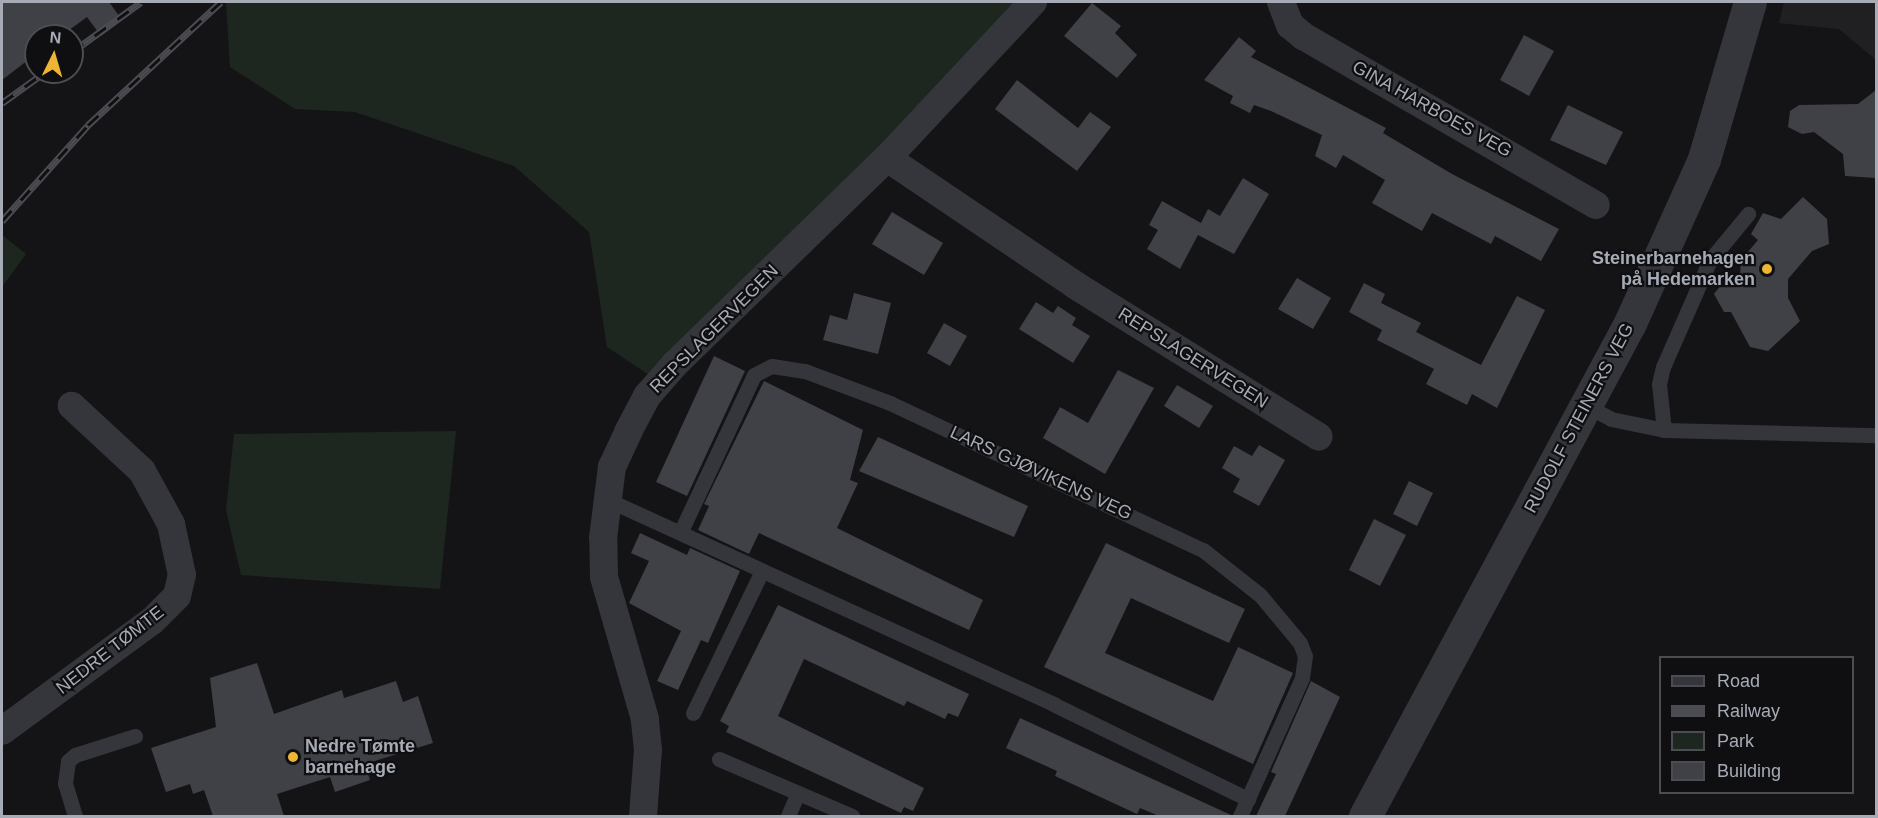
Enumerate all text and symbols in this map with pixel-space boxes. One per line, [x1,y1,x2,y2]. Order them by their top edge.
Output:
north arrow [24,24,84,84]
text: N [49,29,62,47]
street label: GINA HARBOES VEG [1348,56,1516,162]
place label: Steinerbarnehagen på Hedemarken [1592,248,1755,290]
street label: REPSLAGERVEGEN [645,260,783,398]
marker: Steinerbarnehagen på Hedemarken [1760,262,1774,276]
street label: REPSLAGERVEGEN [1114,303,1272,413]
street label: RUDOLF STEINERS VEG [1520,319,1638,517]
street label: LARS GJØVIKENS VEG [947,421,1135,525]
street label: NEDRE TØMTE [52,601,168,699]
legend [1659,656,1854,794]
text: Road [1717,671,1760,691]
text: Railway [1717,701,1780,721]
text: Park [1717,731,1754,751]
place label: Nedre Tømte barnehage [305,736,415,778]
marker: Nedre Tømte barnehage [286,750,300,764]
text: Building [1717,761,1781,781]

